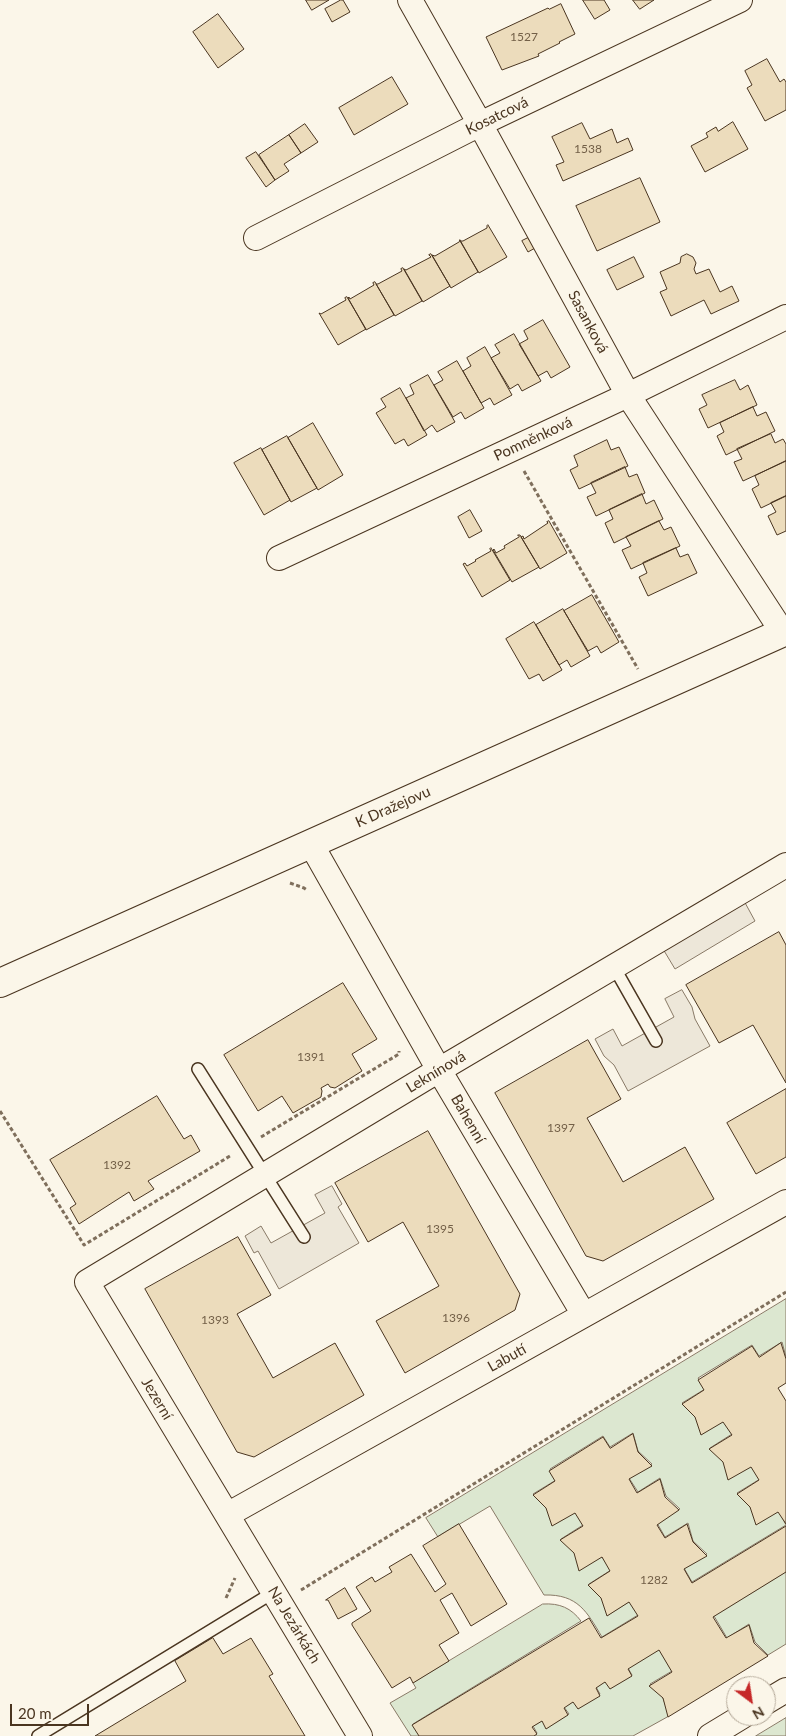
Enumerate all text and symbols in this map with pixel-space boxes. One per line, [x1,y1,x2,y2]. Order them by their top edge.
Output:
house number: 1527 [510,30,538,44]
street label: Kosatcová [463,93,531,139]
house number: 1538 [574,142,602,156]
street label: Sasanková [564,288,612,356]
street label: Pomněnková [491,413,575,465]
street label: K Dražejovu [353,782,433,832]
street label: Leknínová [403,1047,469,1097]
house number: 1391 [297,1050,325,1064]
street label: Bahenní [447,1091,489,1147]
house number: 1397 [547,1121,575,1135]
house number: 1392 [103,1158,131,1172]
house number: 1395 [426,1222,454,1236]
house number: 1396 [442,1311,470,1325]
house number: 1393 [201,1313,229,1327]
street label: Labutí [485,1340,529,1376]
street label: Jezerní [137,1375,177,1423]
house number: 1282 [640,1573,668,1587]
street label: Na Jezárkách [264,1583,324,1667]
north arrow [726,1676,776,1726]
scale bar [12,1694,91,1726]
text: N [749,1703,767,1723]
text: 20 m [18,1704,52,1722]

